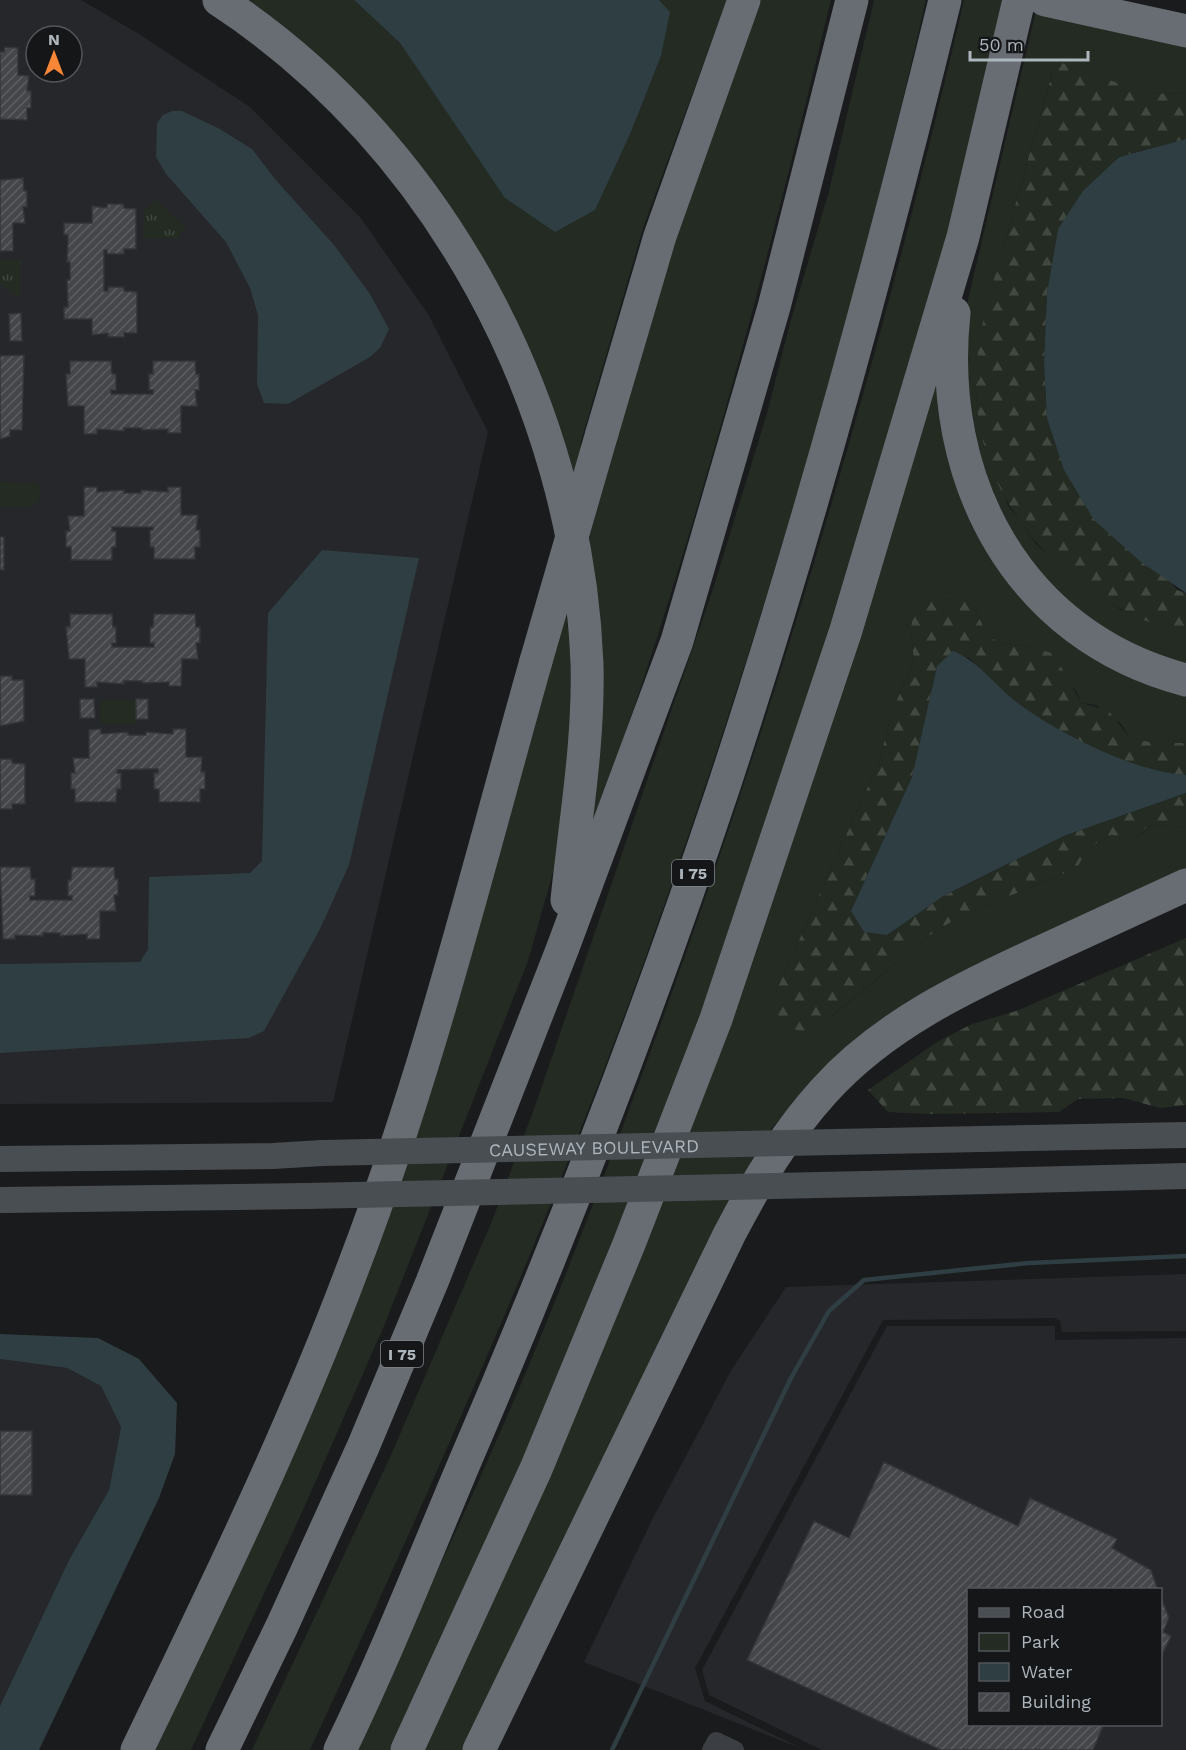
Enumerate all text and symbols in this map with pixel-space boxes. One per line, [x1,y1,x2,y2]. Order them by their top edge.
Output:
north arrow [24,24,84,84]
scale bar [970,24,1088,62]
text: N [48,30,60,49]
text: 50 m [979,34,1024,55]
road number: I 75 [672,860,714,886]
street label: CAUSEWAY BOULEVARD [489,1134,699,1160]
road number: I 75 [381,1341,423,1367]
legend [967,1588,1162,1726]
text: Road [1021,1601,1065,1622]
text: Park [1021,1631,1060,1652]
text: Water [1021,1661,1073,1682]
text: Building [1021,1691,1091,1712]

